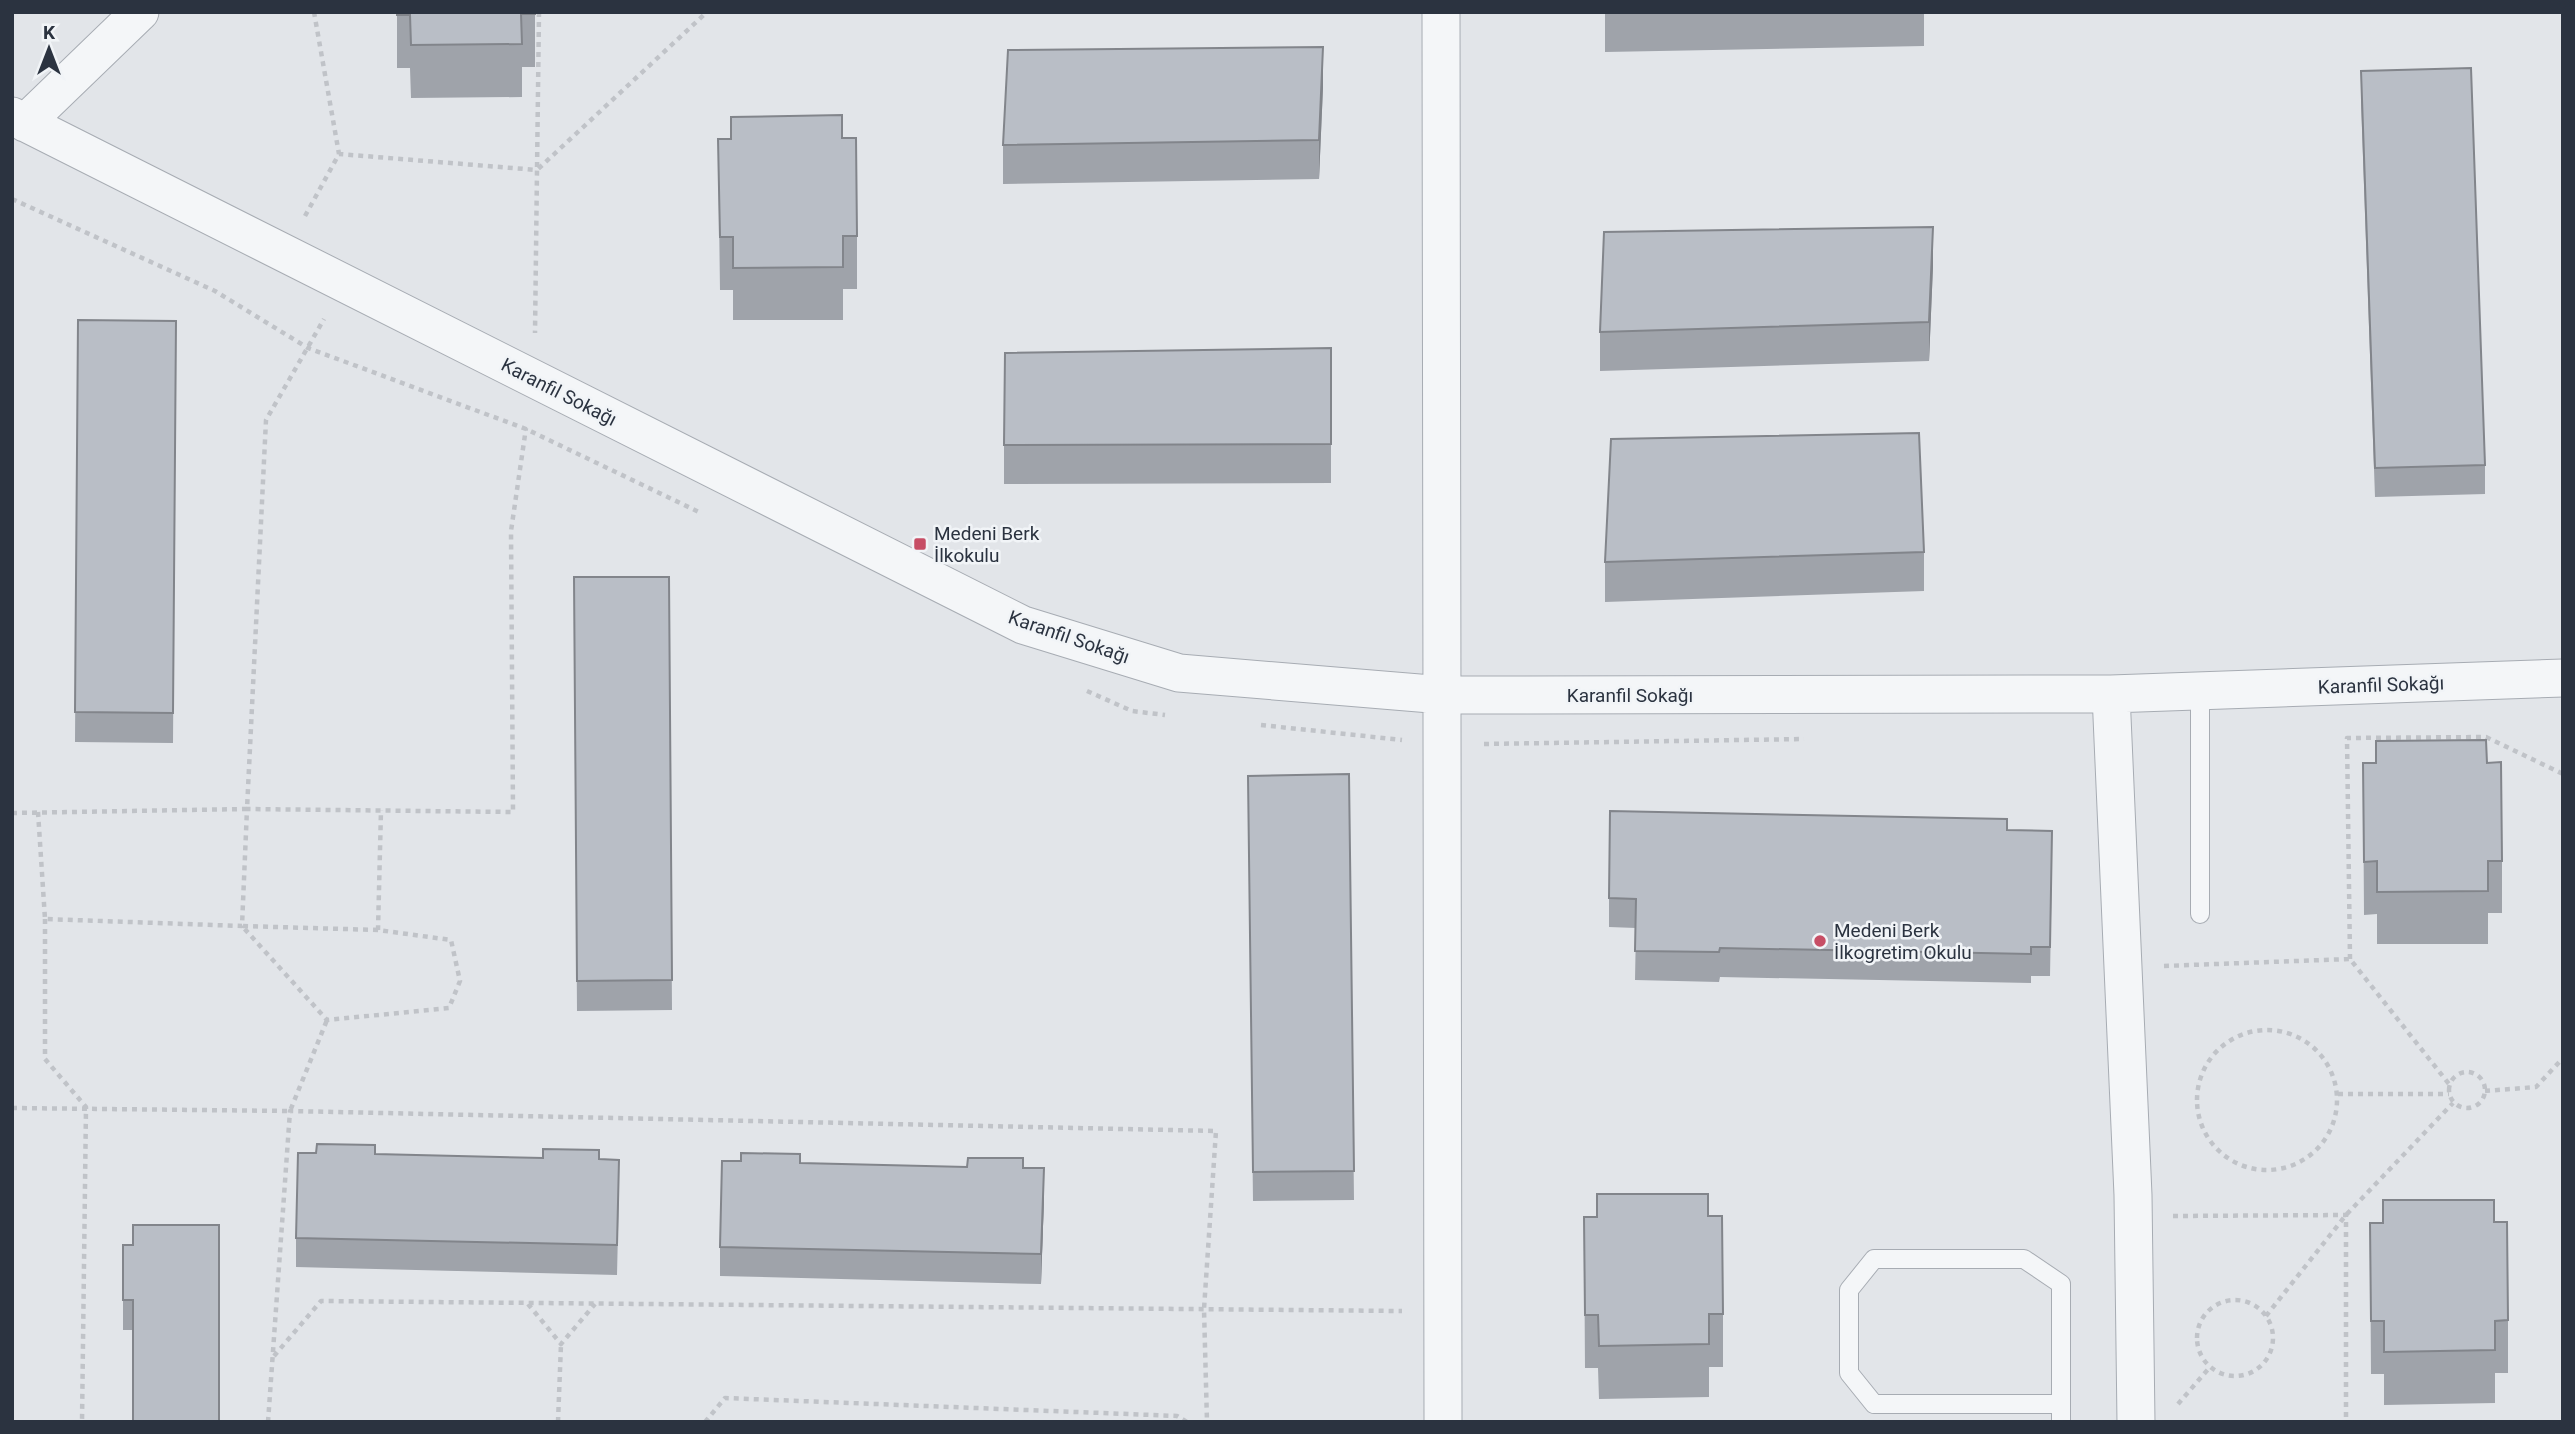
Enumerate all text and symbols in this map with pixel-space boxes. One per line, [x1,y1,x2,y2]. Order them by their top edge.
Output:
north arrow [14,14,84,84]
text: K [43,21,56,44]
street label: Karanfil Sokağı [497,353,621,431]
place label: Medeni Berk İlkokulu [934,522,1040,567]
marker: Medeni Berk İlkokulu [912,536,928,552]
street label: Karanfil Sokağı [1005,606,1133,668]
street label: Karanfil Sokağı [2317,671,2445,699]
street label: Karanfil Sokağı [1567,684,1693,707]
place label: Medeni Berk İlkogretim Okulu [1834,919,1972,964]
marker: Medeni Berk İlkogretim Okulu [1812,933,1828,949]

